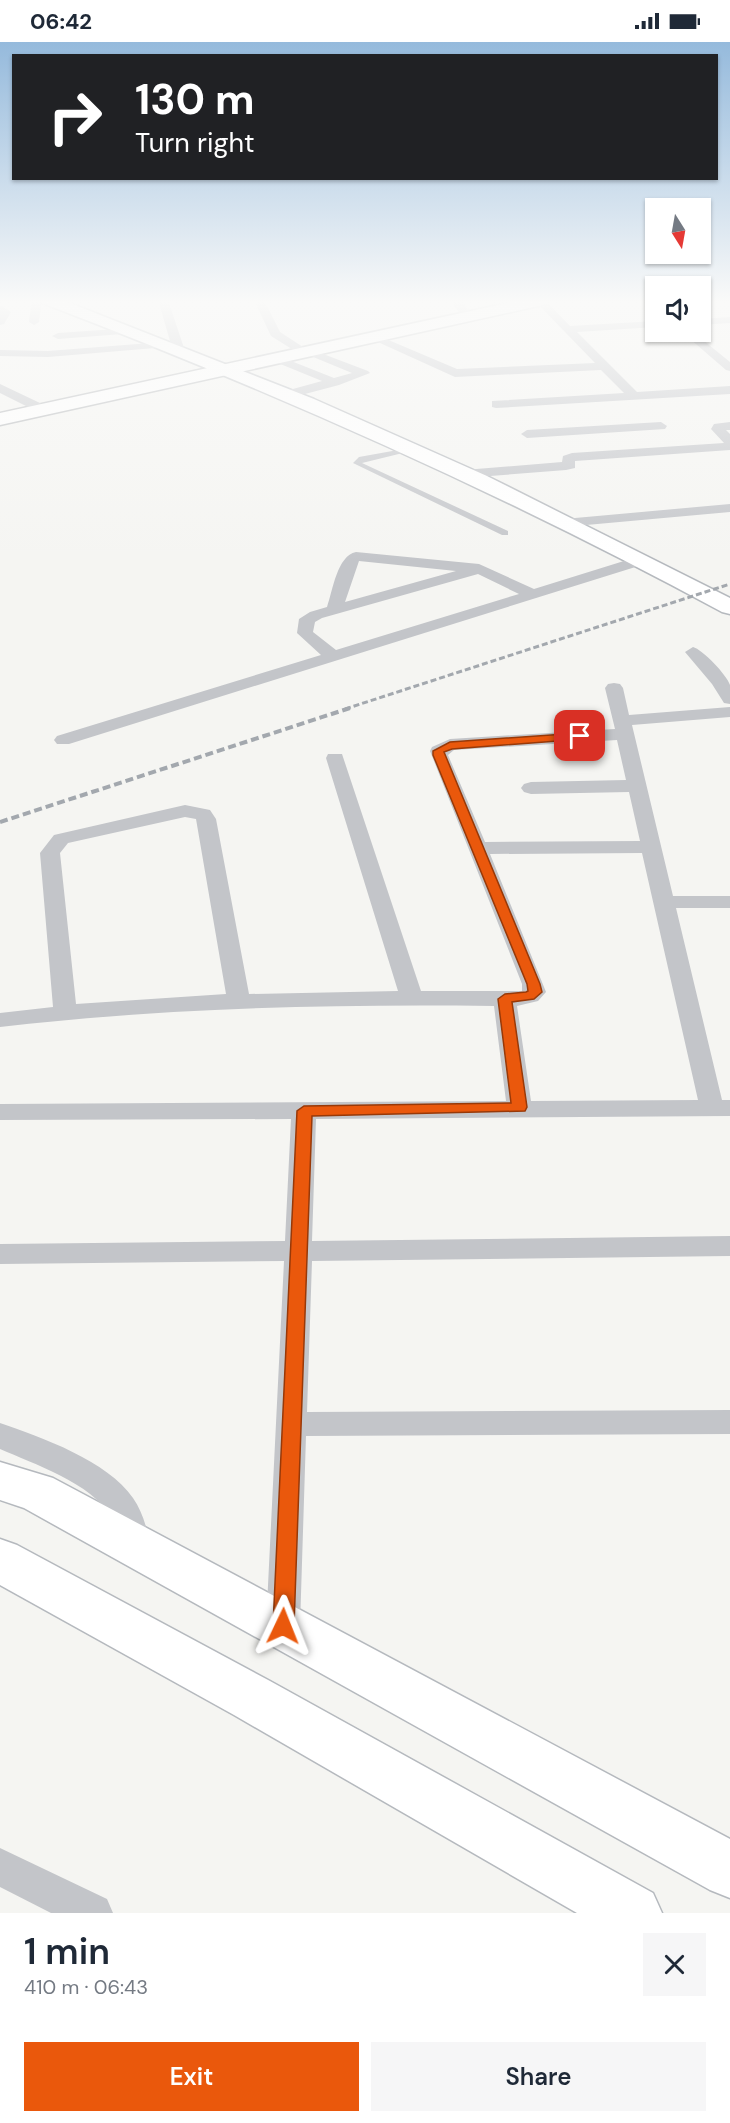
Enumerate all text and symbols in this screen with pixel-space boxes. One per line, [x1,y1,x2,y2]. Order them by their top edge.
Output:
text: 06:42 [30,7,92,36]
text: 130 m [135,72,255,127]
icon: right [36,78,114,156]
text: Turn right [135,125,255,160]
north arrow [645,198,711,264]
map controls [645,198,711,342]
button: sound [645,276,711,342]
pin [554,710,605,761]
icon: arrive [563,719,596,752]
position arrow [251,1594,315,1658]
text: 1 min [24,1928,110,1975]
button: close [643,1933,706,1996]
text: 410 m · 06:43 [24,1974,148,2000]
button: Exit [24,2042,359,2111]
button: Share [371,2042,706,2111]

